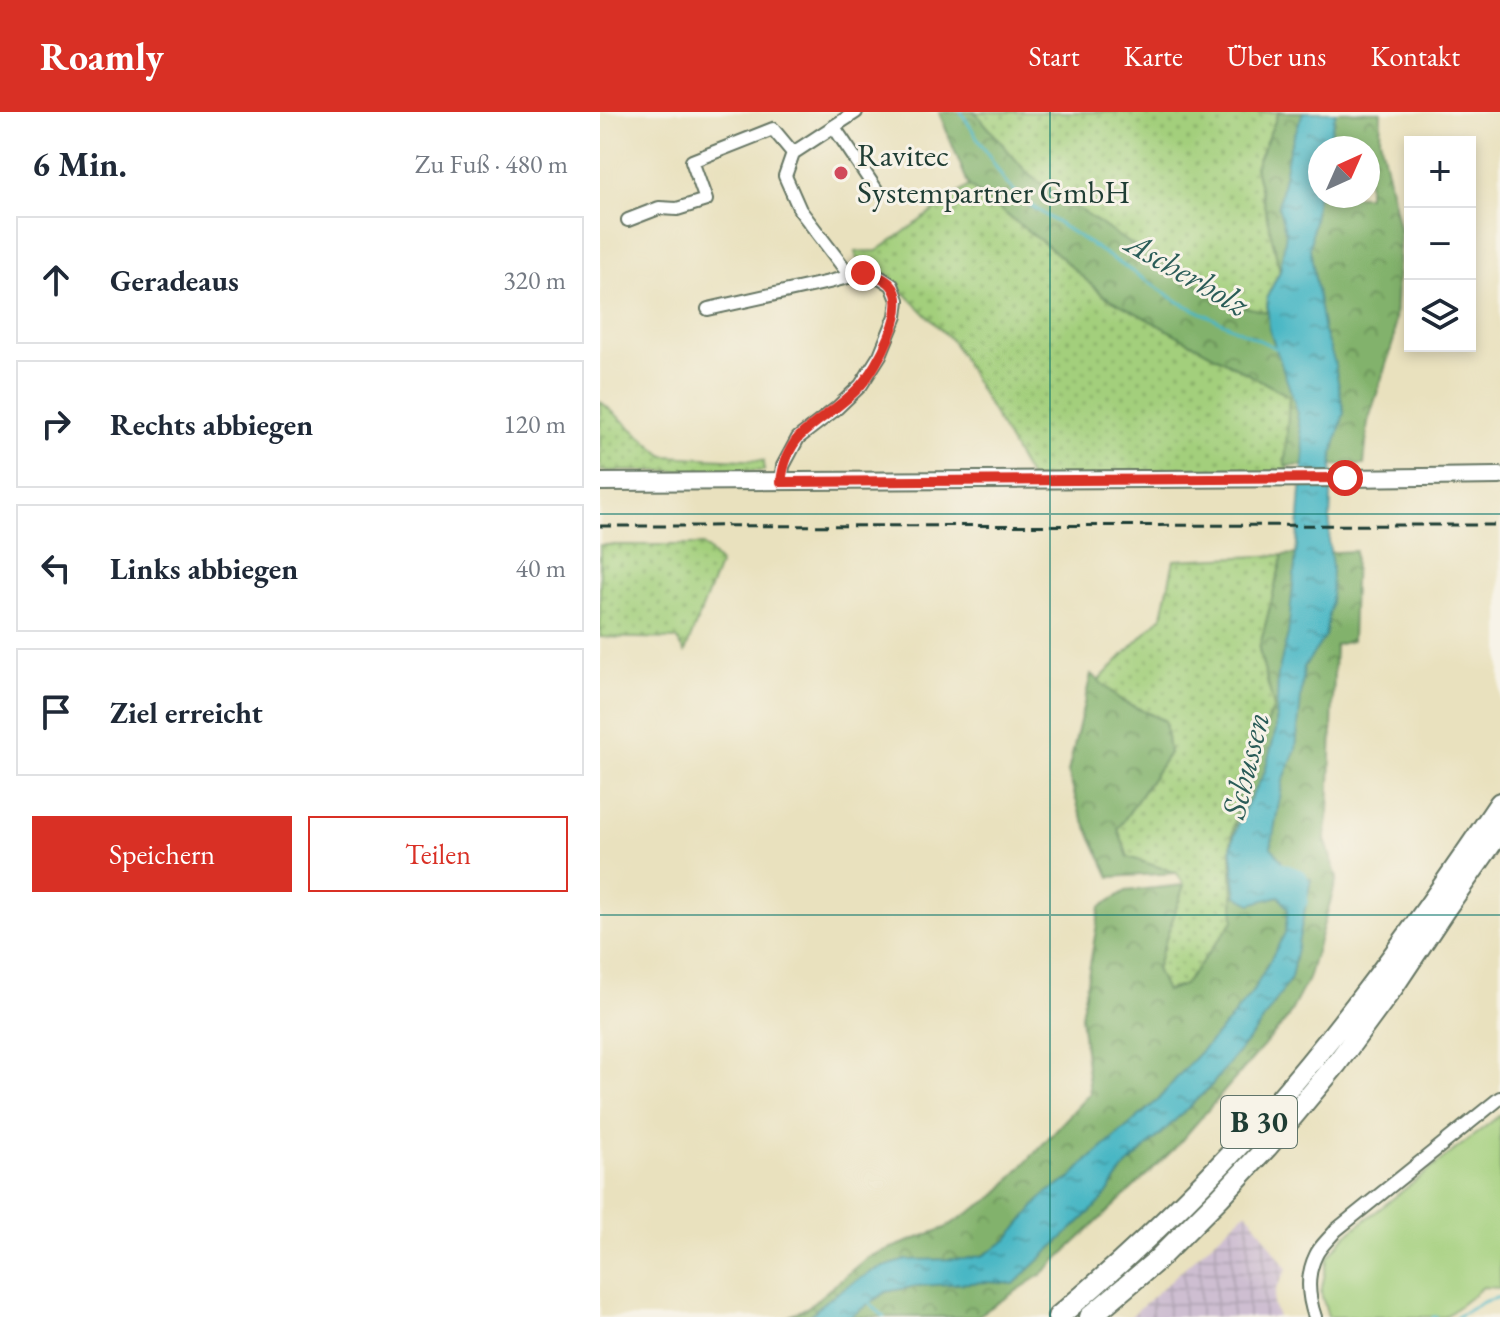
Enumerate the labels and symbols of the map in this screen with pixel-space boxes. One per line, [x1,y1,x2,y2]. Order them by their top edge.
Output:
place label: Ravitec Systempartner GmbH [857,134,1130,213]
north arrow [1308,136,1380,208]
marker: Ravitec Systempartner GmbH [832,164,850,182]
water label: Ascherholz [1116,219,1258,326]
route end [845,255,881,291]
route start [1327,460,1363,496]
water label: Schussen [1210,707,1279,824]
road number: B 30 [1221,1096,1297,1148]

